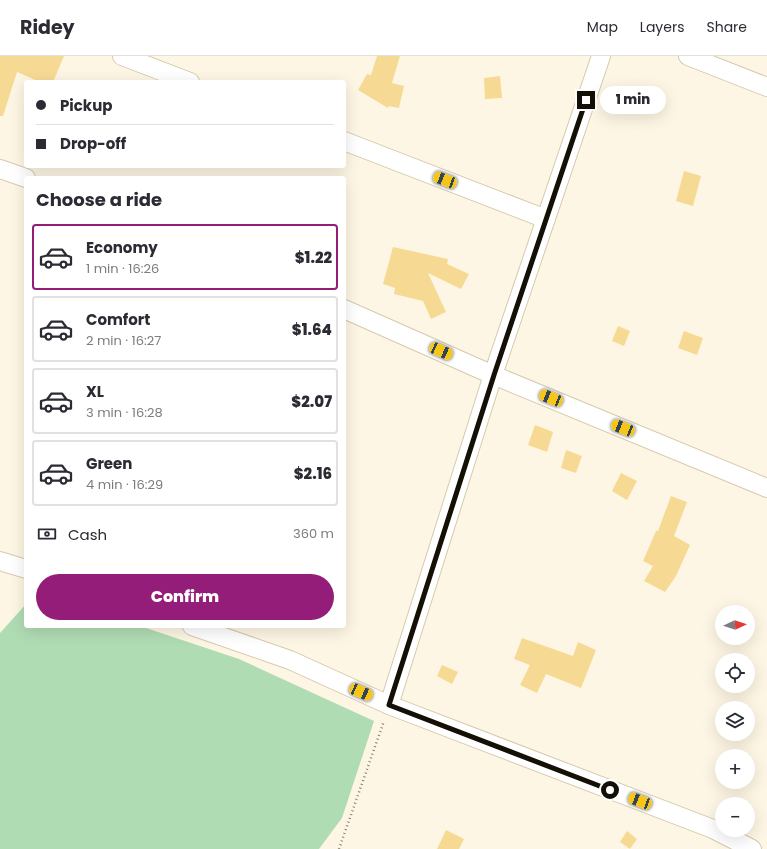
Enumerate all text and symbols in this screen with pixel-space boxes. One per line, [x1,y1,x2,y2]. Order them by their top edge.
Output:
text: Ridey [20,14,75,41]
text: Map [587,17,618,37]
text: Layers [640,17,684,37]
text: Share [706,17,747,37]
callout: 1 min [600,86,666,114]
text: 1 min [616,90,650,109]
route end [577,91,595,109]
text: Pickup [60,95,112,116]
text: Drop-off [60,133,126,154]
car [432,170,458,190]
text: Choose a ride [36,187,162,212]
text: Economy [86,237,158,258]
icon: car [38,239,74,275]
text: $1.22 [295,247,332,268]
text: 1 min · 16:26 [86,259,159,278]
text: Comfort [86,309,150,330]
icon: car [38,311,74,347]
text: $1.64 [292,319,332,340]
text: 2 min · 16:27 [86,331,161,350]
car [428,341,454,361]
text: XL [86,381,104,402]
icon: car [38,383,74,419]
car [538,388,564,408]
text: $2.07 [291,391,332,412]
text: 3 min · 16:28 [86,403,163,422]
car [610,418,636,438]
text: Green [86,453,132,474]
icon: car [38,455,74,491]
text: $2.16 [294,463,332,484]
text: 4 min · 16:29 [86,475,163,494]
icon: cash [36,523,58,545]
text: Cash [68,524,107,545]
text: 360 m [293,524,334,543]
button: Confirm [36,574,334,620]
north arrow [715,605,755,645]
map controls [715,605,755,837]
button: locate [715,653,755,693]
car [348,682,374,702]
button: layers [715,701,755,741]
button: + [715,749,755,789]
route start [601,781,619,799]
car [627,791,653,811]
button: − [715,797,755,837]

